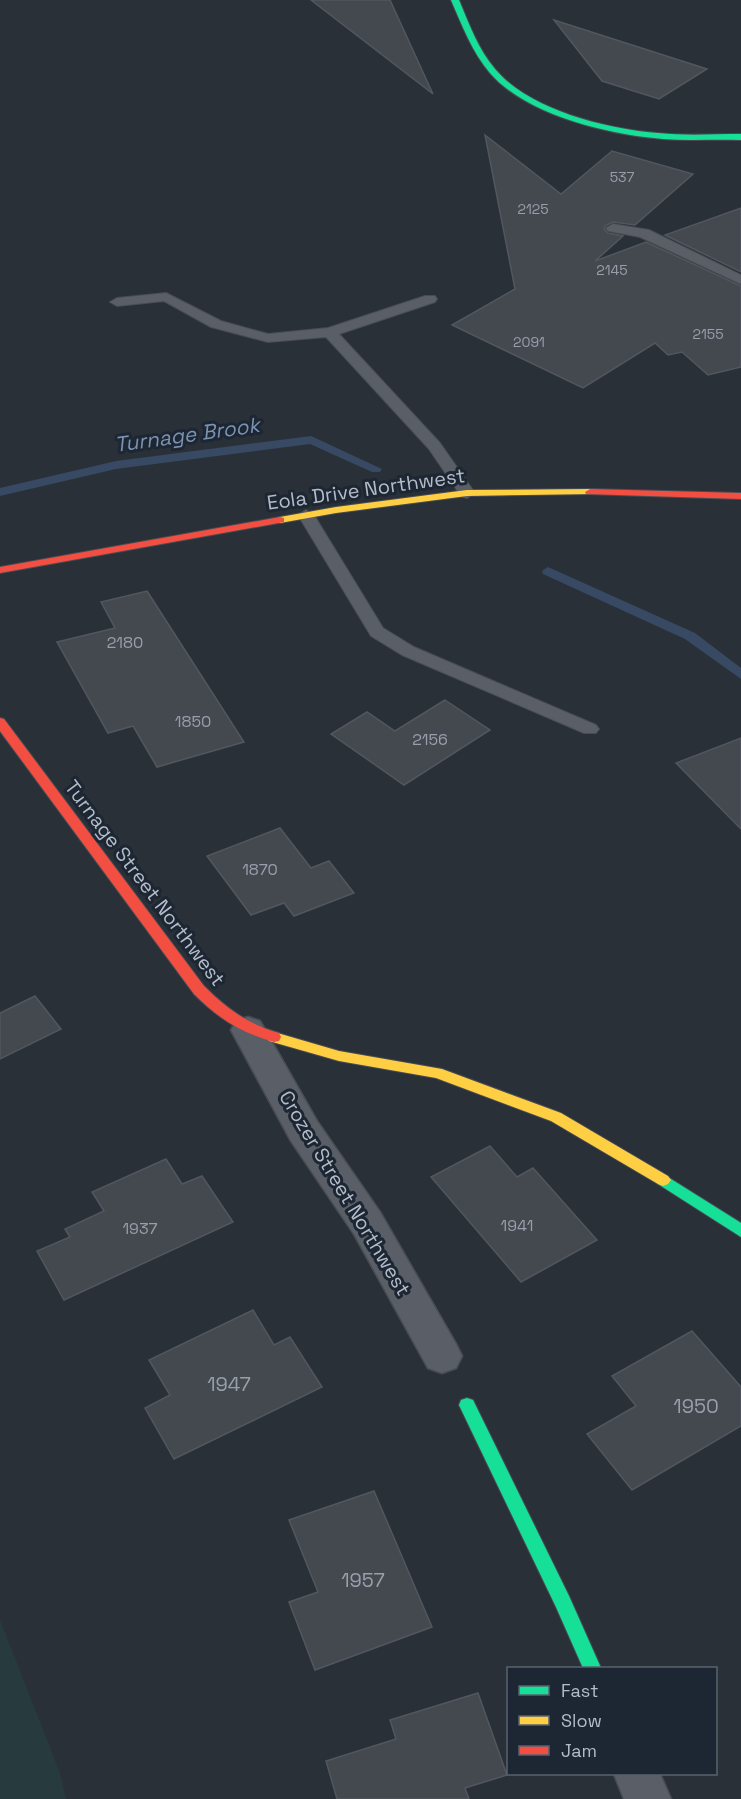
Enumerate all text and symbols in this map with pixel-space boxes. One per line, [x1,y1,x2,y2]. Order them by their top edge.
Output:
house number: 537 [610,168,634,186]
house number: 2125 [517,200,549,218]
house number: 2145 [596,261,628,279]
house number: 2155 [692,325,724,343]
house number: 2091 [513,333,545,351]
water label: Turnage Brook [113,411,264,458]
street label: Eola Drive Northwest [265,462,467,516]
house number: 2180 [107,632,143,653]
house number: 1850 [175,711,211,732]
house number: 2156 [412,729,448,750]
street label: Turnage Street Northwest [59,775,231,991]
house number: 1870 [242,859,278,880]
street label: Crozer Street Northwest [273,1086,417,1300]
house number: 1941 [501,1215,533,1236]
house number: 1937 [122,1218,158,1239]
house number: 1947 [207,1371,251,1397]
house number: 1950 [673,1393,719,1419]
house number: 1957 [341,1567,385,1593]
legend [507,1667,717,1775]
text: Fast [561,1679,598,1702]
text: Slow [561,1709,602,1732]
text: Jam [561,1739,597,1762]

